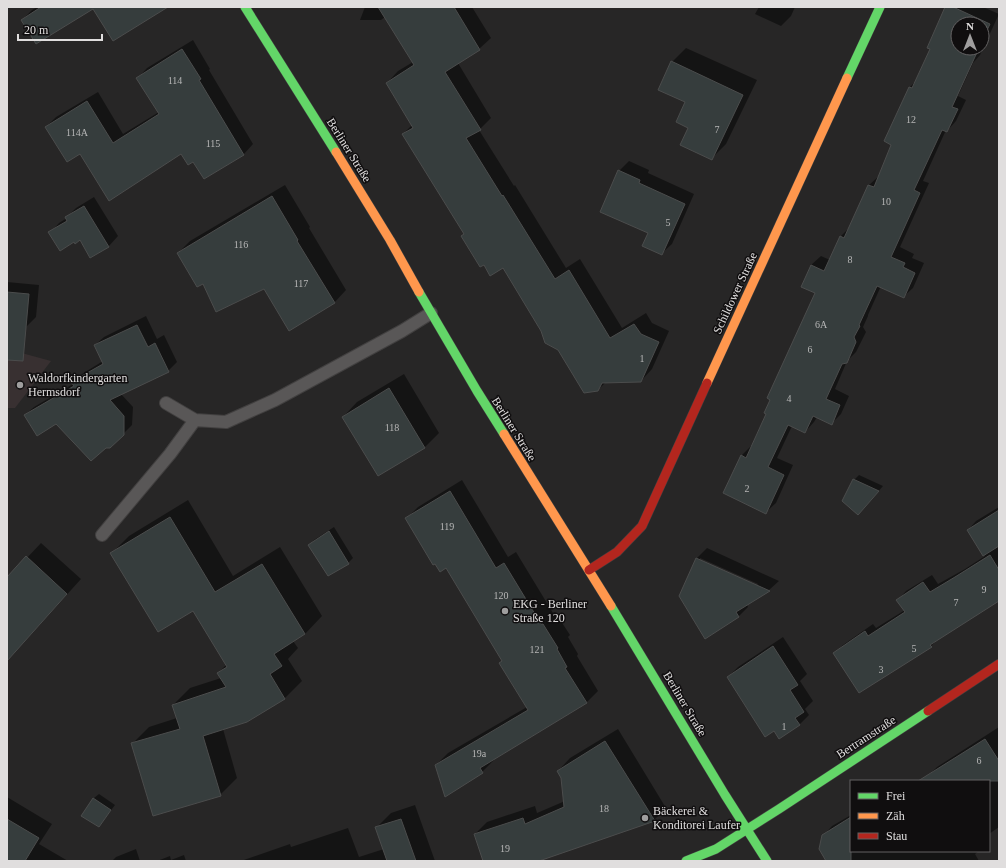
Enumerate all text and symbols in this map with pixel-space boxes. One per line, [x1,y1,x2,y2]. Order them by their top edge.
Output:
scale bar [18,16,102,42]
north arrow [950,16,990,56]
text: N [966,20,974,32]
text: 20 m [24,23,49,37]
house number: 114 [168,75,182,86]
house number: 12 [906,114,916,125]
street label: Berliner Straße [324,115,374,185]
house number: 7 [715,124,720,135]
house number: 114A [66,127,89,138]
house number: 115 [206,138,220,149]
house number: 10 [881,196,891,207]
house number: 5 [666,217,671,228]
house number: 116 [234,239,248,250]
street label: Schildower Straße [710,250,760,336]
house number: 8 [848,254,853,265]
house number: 117 [294,278,308,289]
house number: 6A [815,319,828,330]
house number: 6 [808,344,813,355]
house number: 1 [640,353,645,364]
place label: Waldorfkindergarten Hermsdorf [28,371,127,399]
marker: Waldorfkindergarten Hermsdorf [15,380,25,390]
house number: 4 [787,393,792,404]
street label: Berliner Straße [489,394,539,464]
house number: 118 [385,422,399,433]
house number: 2 [745,483,750,494]
house number: 119 [440,521,454,532]
house number: 9 [982,584,987,595]
house number: 120 [494,590,509,601]
place label: EKG - Berliner Straße 120 [513,597,587,625]
house number: 7 [954,597,959,608]
marker: EKG - Berliner Straße 120 [500,606,510,616]
house number: 5 [912,643,917,654]
house number: 121 [530,644,545,655]
house number: 3 [879,664,884,675]
street label: Berliner Straße [660,669,710,739]
street label: Bertramstraße [834,713,898,761]
house number: 1 [782,721,787,732]
house number: 19a [472,748,487,759]
house number: 6 [977,755,982,766]
legend [850,780,990,852]
text: Frei [886,789,906,803]
house number: 18 [599,803,609,814]
place label: Bäckerei & Konditorei Laufer [653,804,740,832]
text: Zäh [886,809,905,823]
marker: Bäckerei & Konditorei Laufer [640,813,650,823]
text: Stau [886,829,907,843]
house number: 19 [500,843,510,854]

